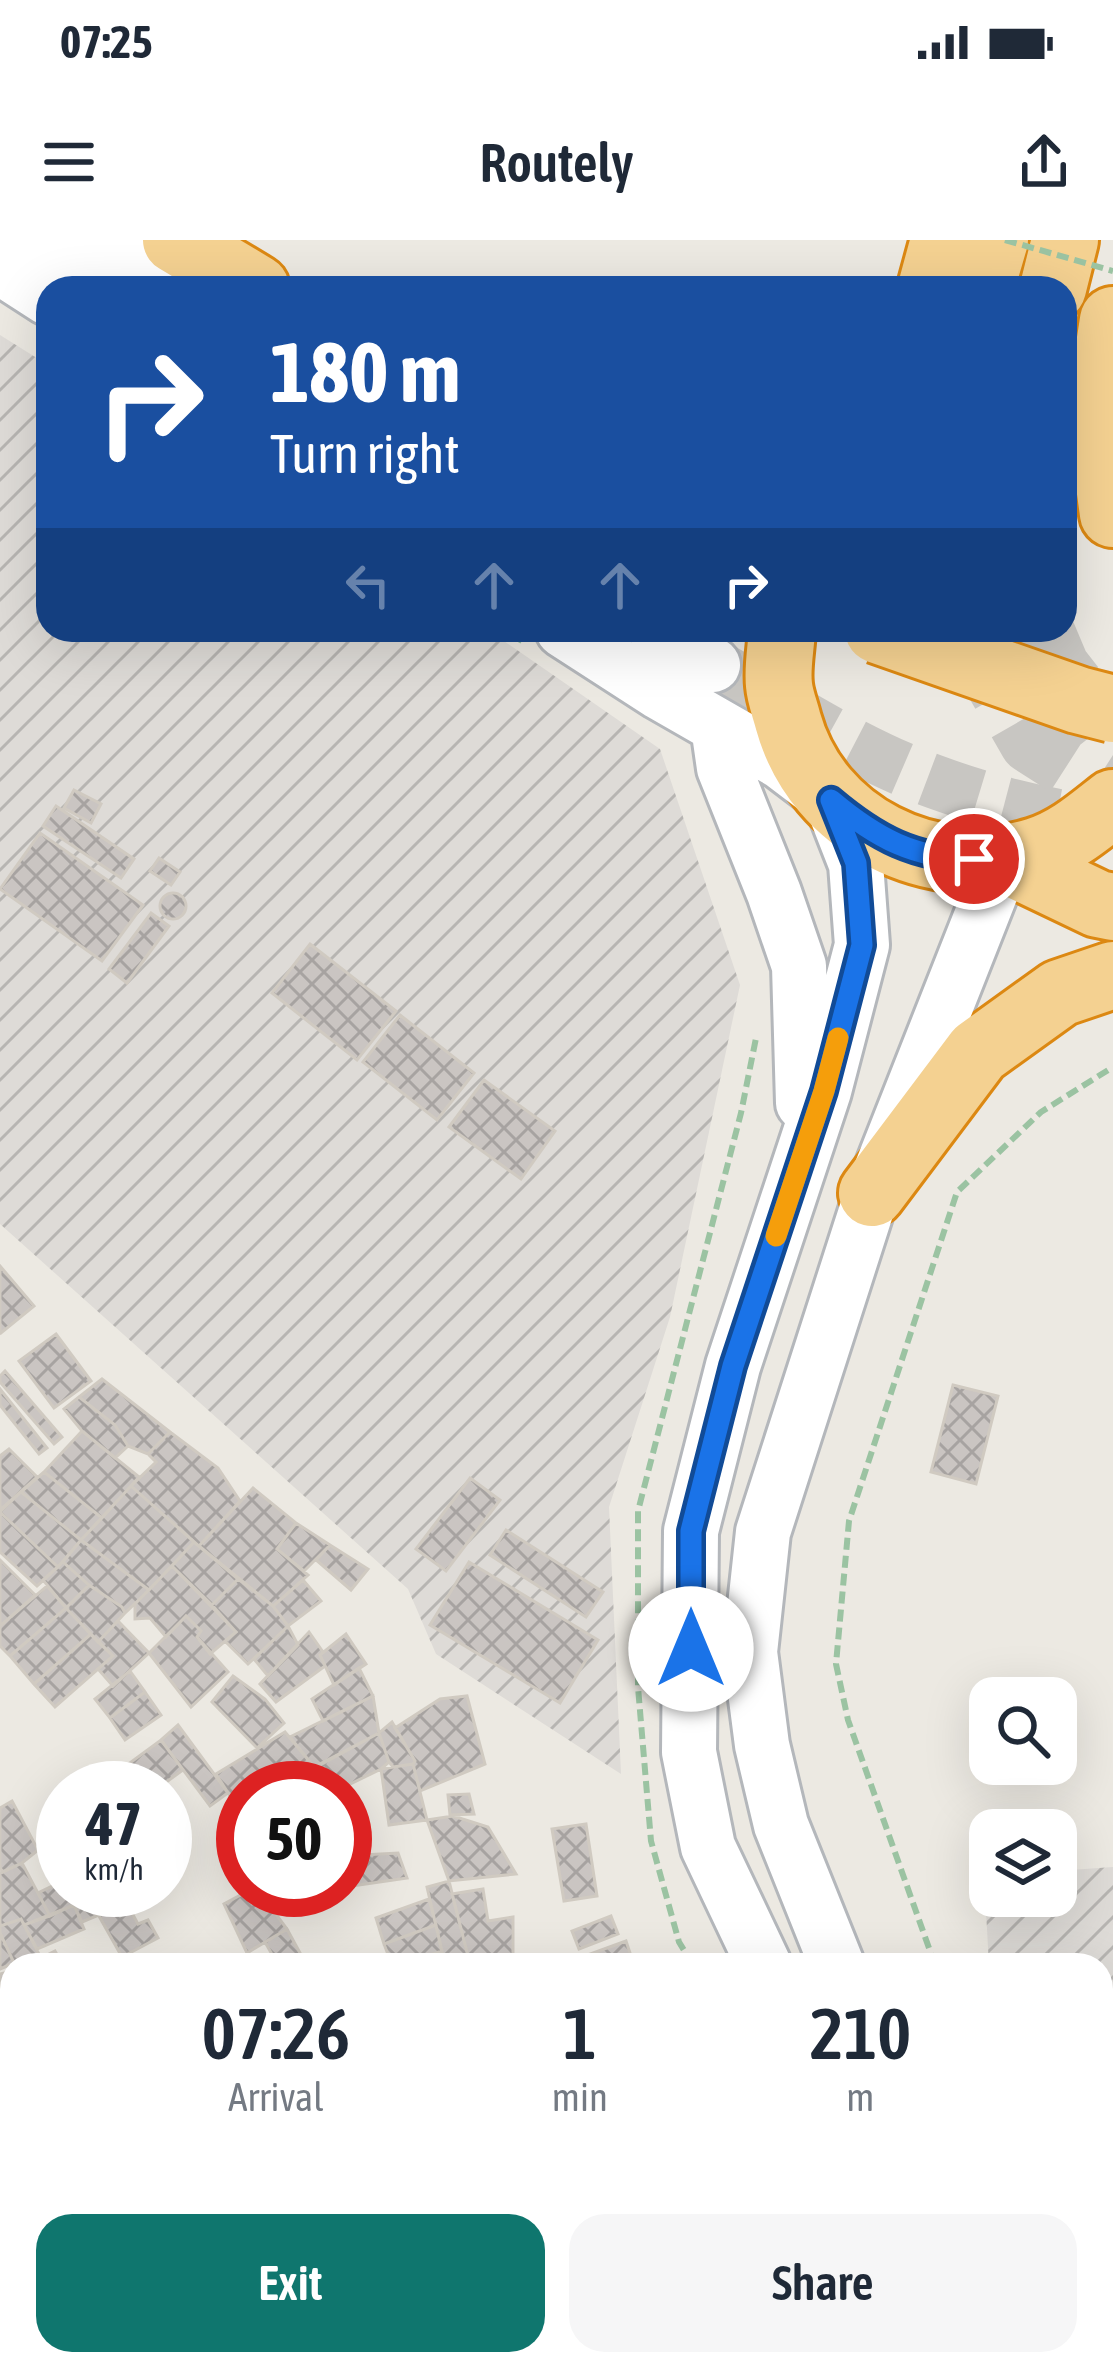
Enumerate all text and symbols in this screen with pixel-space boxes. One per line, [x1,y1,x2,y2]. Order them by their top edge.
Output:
text: 07:25 [60,16,153,68]
icon: menu [36,129,102,195]
icon: share [1011,129,1077,195]
text: Routely [479,132,634,193]
icon: right [72,324,228,480]
text: 180 m [270,324,460,420]
text: Turn right [270,423,460,484]
icon: left [335,552,401,618]
icon: ahead [461,552,527,618]
icon: ahead [587,552,653,618]
icon: right [713,552,779,618]
pin [923,808,1025,910]
icon: arrive [941,826,1007,892]
position arrow [628,1586,754,1712]
map controls [969,1677,1077,1917]
button: search [969,1677,1077,1785]
speed limit sign: 50 [216,1761,372,1917]
text: 47 [86,1789,142,1858]
button: layers [969,1809,1077,1917]
text: km/h [84,1852,144,1886]
text: 07:26 [202,1992,350,2074]
text: 1 [563,1992,597,2074]
text: 210 [810,1992,911,2074]
text: Arrival [228,2075,324,2119]
text: min [552,2075,608,2119]
text: m [846,2075,874,2119]
button: Exit [36,2214,545,2352]
button: Share [569,2214,1077,2352]

